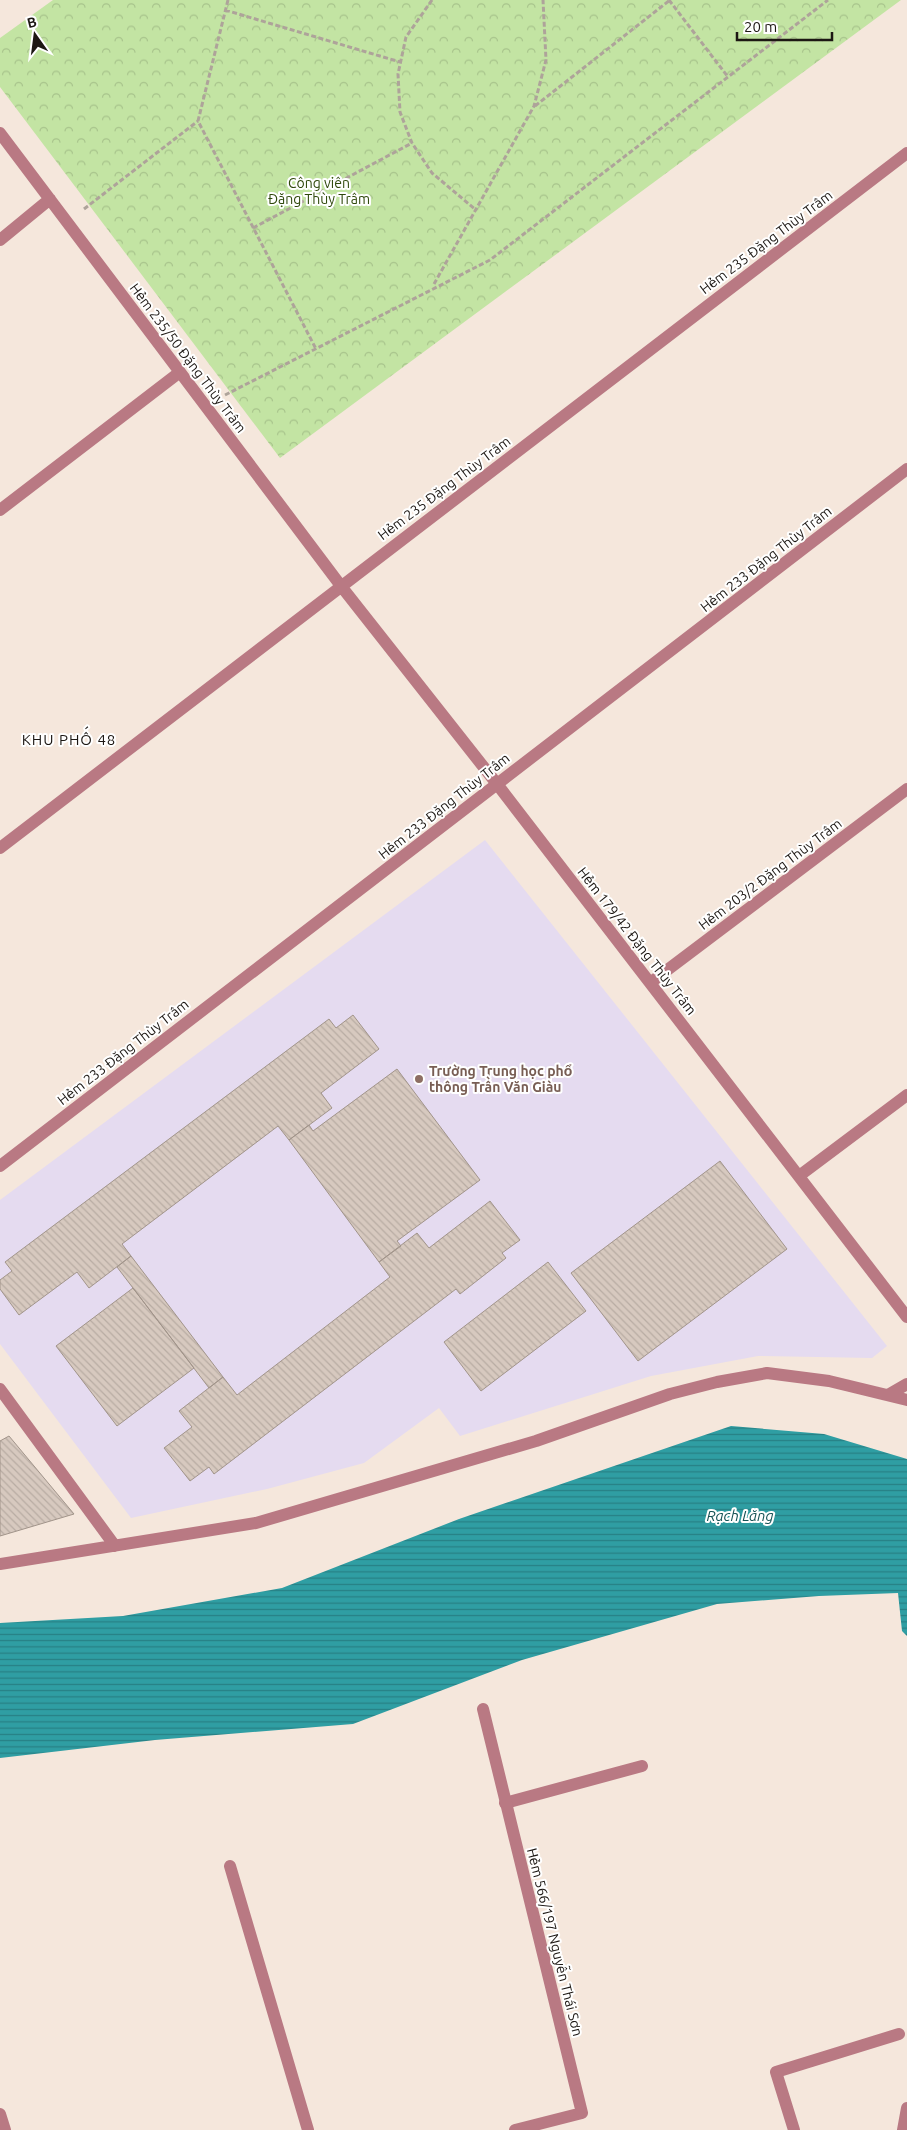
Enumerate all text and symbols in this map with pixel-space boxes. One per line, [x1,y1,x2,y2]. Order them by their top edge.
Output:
north arrow [10,10,60,60]
scale bar [737,10,832,42]
text: B [25,13,38,31]
text: 20 m [744,18,777,35]
park label: Công viên Đặng Thùy Trâm [268,175,370,207]
street label: Hẻm 235 Đặng Thùy Trâm [697,187,835,297]
street label: Hẻm 235/50 Đặng Thùy Trâm [127,280,249,436]
street label: Hẻm 235 Đặng Thùy Trâm [375,433,513,543]
street label: Hẻm 233 Đặng Thùy Trâm [697,503,835,615]
district label: KHU PHỐ 48 [22,726,116,748]
street label: Hẻm 233 Đặng Thùy Trâm [375,750,513,862]
street label: Hẻm 203/2 Đặng Thùy Trâm [695,815,845,933]
street label: Hẻm 179/42 Đặng Thùy Trâm [574,864,700,1018]
street label: Hẻm 233 Đặng Thùy Trâm [54,996,192,1108]
place label: Trường Trung học phổ thông Trần Văn Giàu [429,1063,572,1095]
marker: Trường Trung học phổ thông Trần Văn Giàu [413,1073,425,1085]
water label: Rạch Lăng [706,1507,774,1524]
street label: Hẻm 566/197 Nguyễn Thái Sơn [524,1846,589,2038]

